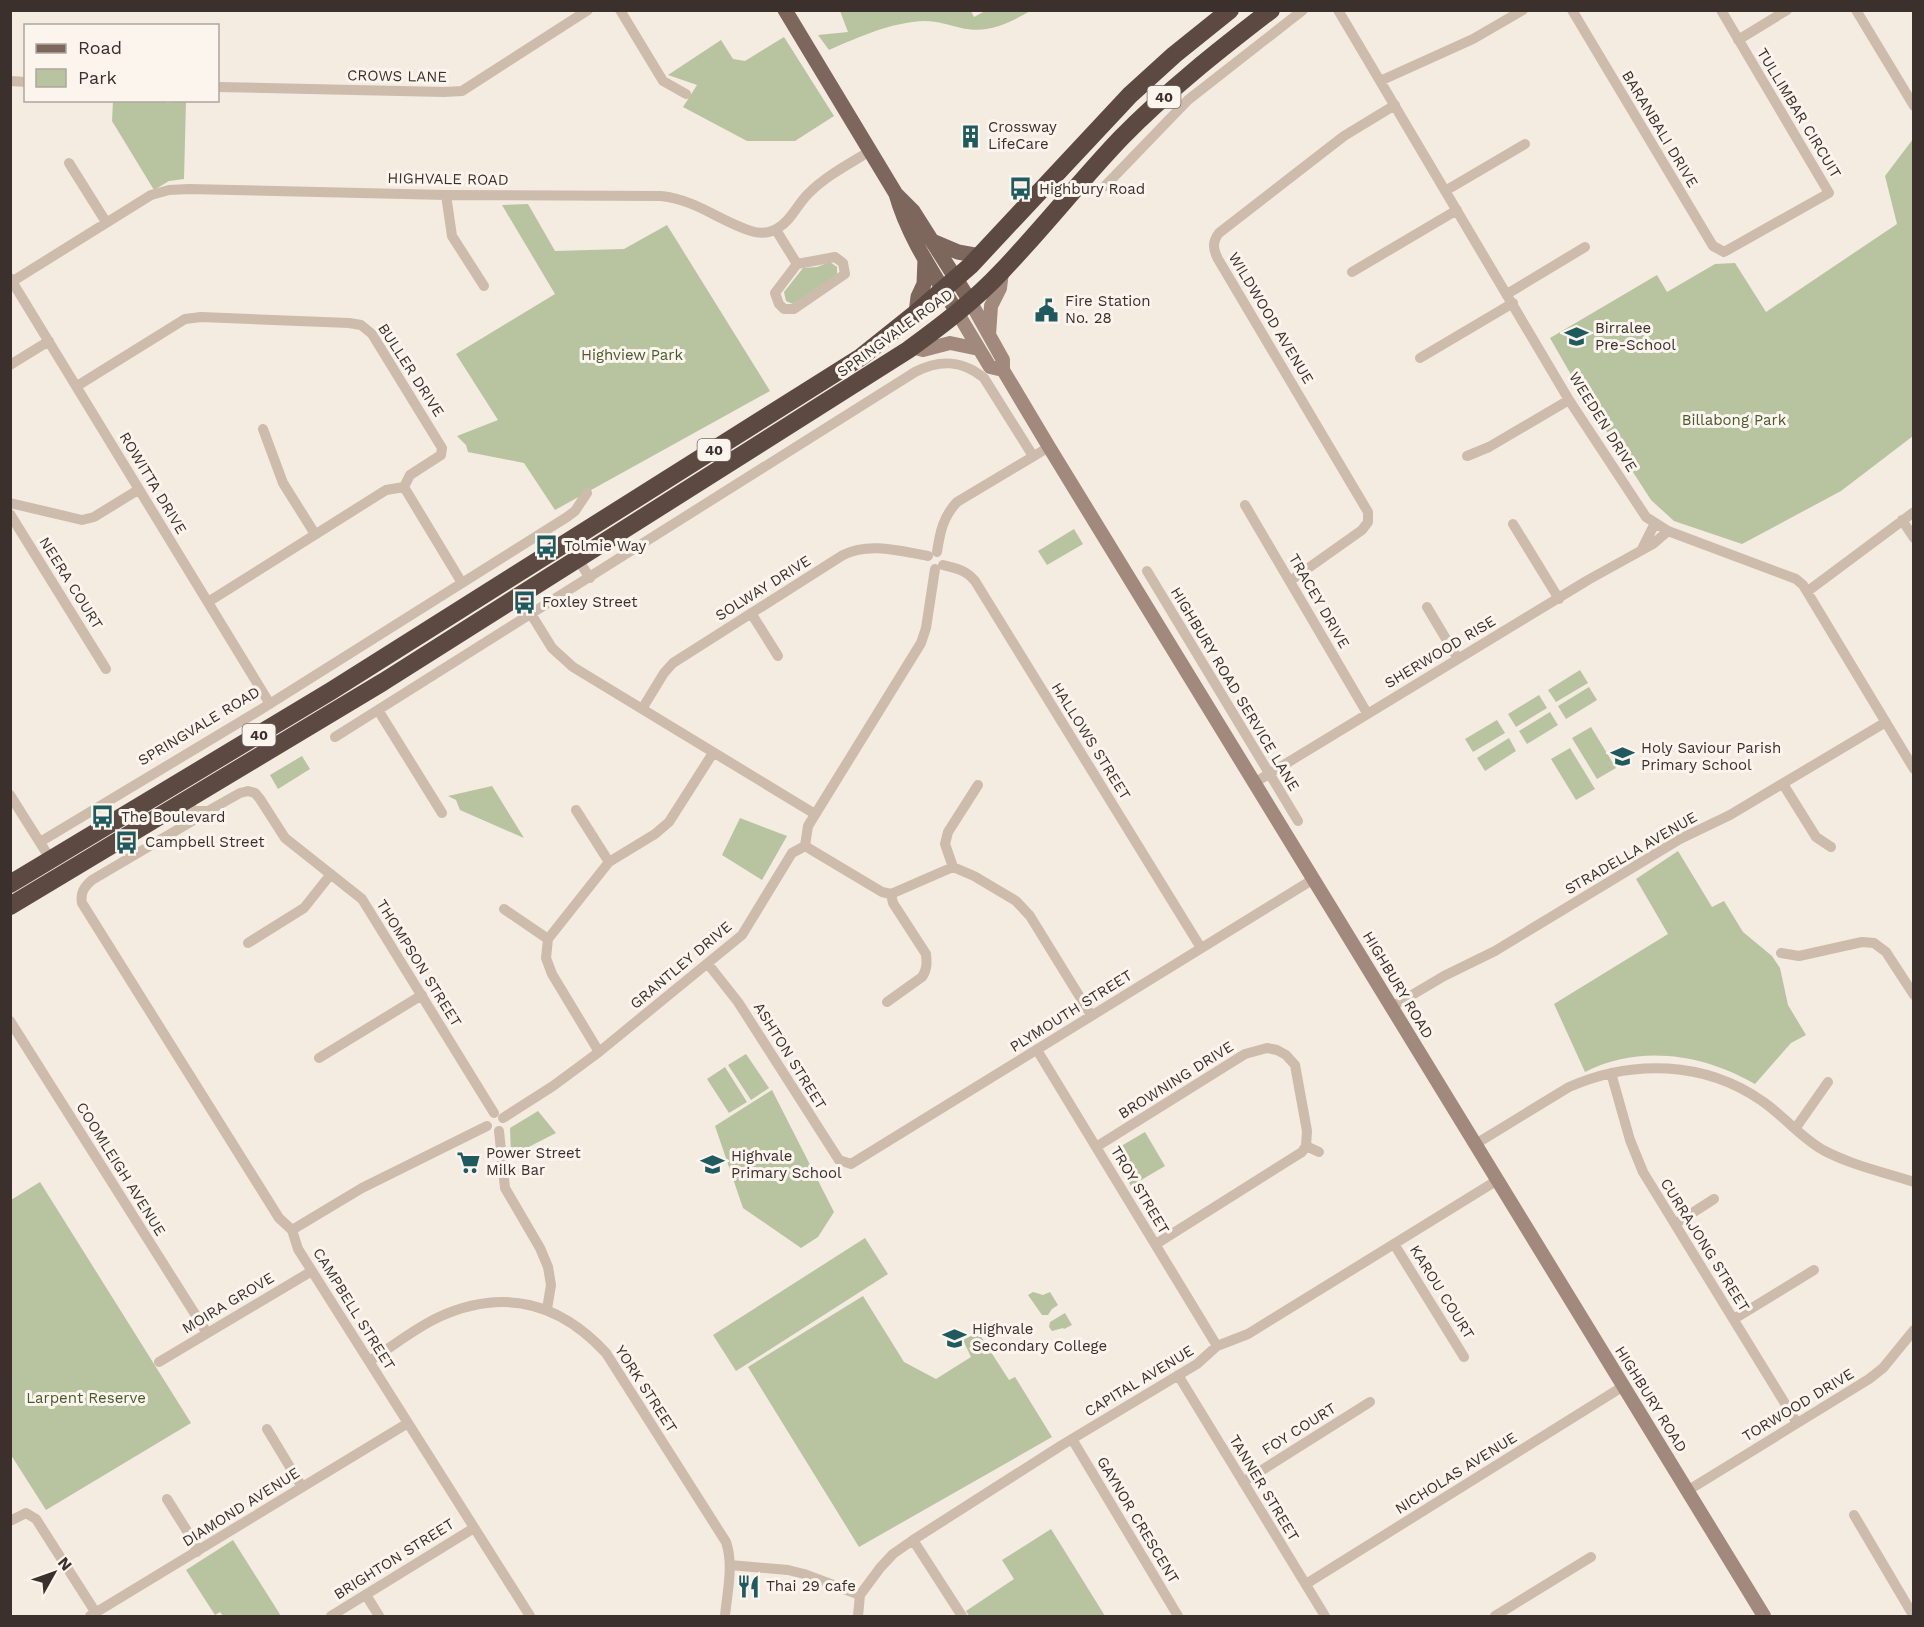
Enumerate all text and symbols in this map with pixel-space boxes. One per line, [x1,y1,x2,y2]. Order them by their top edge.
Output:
legend [24,24,219,102]
text: Road [78,37,122,58]
street label: TULLIMBAR CIRCUIT [1753,45,1845,181]
street label: CROWS LANE [347,66,447,86]
text: Park [78,67,117,88]
street label: BARANBALI DRIVE [1618,67,1702,191]
road number: 40 [1148,86,1180,108]
place label: Crossway LifeCare [988,118,1057,153]
building icon: Crossway LifeCare [957,123,983,149]
street label: HIGHVALE ROAD [387,169,509,189]
bus stop icon: Highbury Road [1008,176,1034,202]
place label: Highbury Road [1039,180,1145,198]
street label: WILDWOOD AVENUE [1225,249,1317,387]
street label: SPRINGVALE ROAD [834,285,956,381]
place label: Fire Station No. 28 [1065,292,1150,327]
public building icon: Fire Station No. 28 [1034,297,1060,323]
place label: Birralee Pre-School [1595,319,1676,354]
street label: BULLER DRIVE [374,320,448,420]
school or university icon: Birralee Pre-School [1564,324,1590,350]
park label: Highview Park [581,346,683,364]
street label: WEEDEN DRIVE [1565,369,1641,475]
park label: Billabong Park [1682,411,1787,429]
street label: ROWITTA DRIVE [116,429,190,537]
road number: 40 [698,439,730,461]
bus stop icon: Tolmie Way [533,533,559,559]
street label: NEERA COURT [35,534,107,632]
place label: Tolmie Way [564,537,647,555]
street label: SOLWAY DRIVE [712,551,814,625]
street label: TRACEY DRIVE [1285,551,1353,651]
street label: HIGHBURY ROAD SERVICE LANE [1167,584,1303,794]
bus stop icon: Foxley Street [511,589,537,615]
place label: Foxley Street [542,593,638,611]
street label: SHERWOOD RISE [1381,612,1499,692]
street label: HALLOWS STREET [1048,679,1134,803]
street label: SPRINGVALE ROAD [135,683,263,769]
road number: 40 [242,724,276,746]
place label: Holy Saviour Parish Primary School [1641,739,1781,774]
school or university icon: Holy Saviour Parish Primary School [1610,744,1636,770]
bus stop icon: The Boulevard [90,804,116,830]
place label: The Boulevard [121,808,225,826]
street label: STRADELLA AVENUE [1562,808,1700,898]
bus stop icon: Campbell Street [114,829,140,855]
place label: Campbell Street [145,833,265,851]
street label: THOMPSON STREET [373,896,465,1030]
street label: GRANTLEY DRIVE [627,917,735,1013]
street label: HIGHBURY ROAD [1359,928,1437,1042]
street label: PLYMOUTH STREET [1006,966,1136,1056]
street label: ASHTON STREET [750,999,830,1113]
street label: BROWNING DRIVE [1115,1037,1237,1123]
street label: COOMLEIGH AVENUE [72,1099,170,1239]
street label: TROY STREET [1107,1143,1173,1237]
place label: Power Street Milk Bar [486,1144,581,1179]
place label: Highvale Primary School [731,1147,842,1182]
supermarket icon: Power Street Milk Bar [455,1149,481,1175]
school or university icon: Highvale Primary School [700,1152,726,1178]
street label: CURRAJONG STREET [1657,1175,1753,1315]
street label: KAROU COURT [1406,1242,1478,1342]
street label: CAMPBELL STREET [309,1245,399,1373]
street label: MOIRA GROVE [179,1269,277,1337]
place label: Highvale Secondary College [972,1320,1107,1355]
school or university icon: Highvale Secondary College [941,1325,967,1351]
street label: CAPITAL AVENUE [1081,1341,1197,1421]
street label: YORK STREET [611,1342,681,1436]
street label: HIGHBURY ROAD [1611,1343,1691,1455]
street label: TORWOOD DRIVE [1739,1365,1857,1445]
park label: Larpent Reserve [26,1389,146,1407]
street label: FOY COURT [1259,1399,1339,1459]
street label: NICHOLAS AVENUE [1392,1428,1520,1518]
street label: TANNER STREET [1225,1432,1303,1544]
street label: GAYNOR CRESCENT [1093,1453,1183,1587]
street label: DIAMOND AVENUE [179,1464,303,1550]
street label: BRIGHTON STREET [330,1515,458,1603]
north arrow [24,1543,84,1603]
text: N [54,1553,76,1574]
restaurant icon: Thai 29 cafe [735,1573,761,1599]
place label: Thai 29 cafe [766,1577,856,1595]

